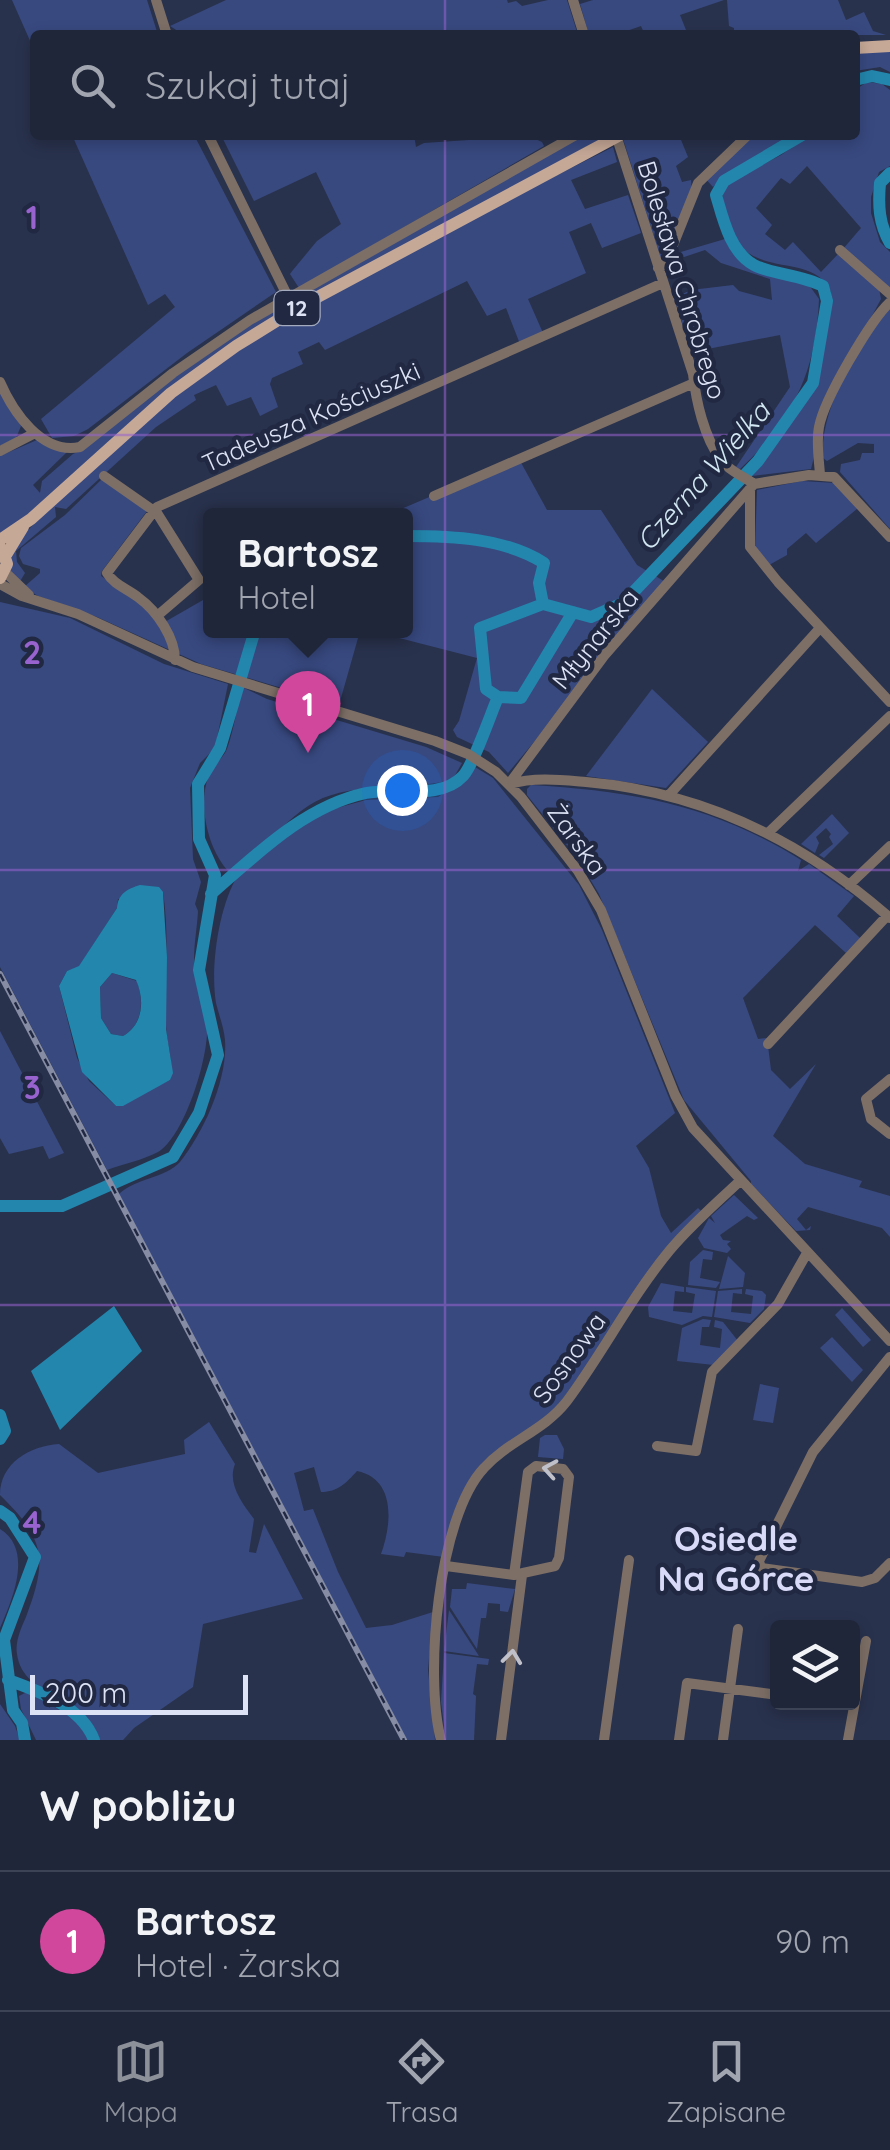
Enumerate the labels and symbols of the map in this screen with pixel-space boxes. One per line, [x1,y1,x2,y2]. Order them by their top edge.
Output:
street label: Bolesława Chrobrego [631,157,733,403]
text: 1 [26,197,38,237]
road number: 12 [274,291,320,325]
street label: Tadeusza Kościuszki [197,355,424,479]
water label: Czerna Wielka [628,392,778,557]
street label: Młynarska [545,582,644,695]
text: 2 [23,632,41,672]
pin: 1 [276,670,340,753]
your location [377,765,428,816]
street label: Żarska [541,797,614,881]
text: 3 [23,1067,41,1107]
street label: Sosnowa [525,1306,612,1409]
one-way arrow [542,1459,559,1481]
text: 4 [23,1502,42,1542]
district label: Osiedle Na Górce [658,1516,814,1600]
one-way arrow [501,1649,522,1665]
scale bar [30,1670,248,1714]

